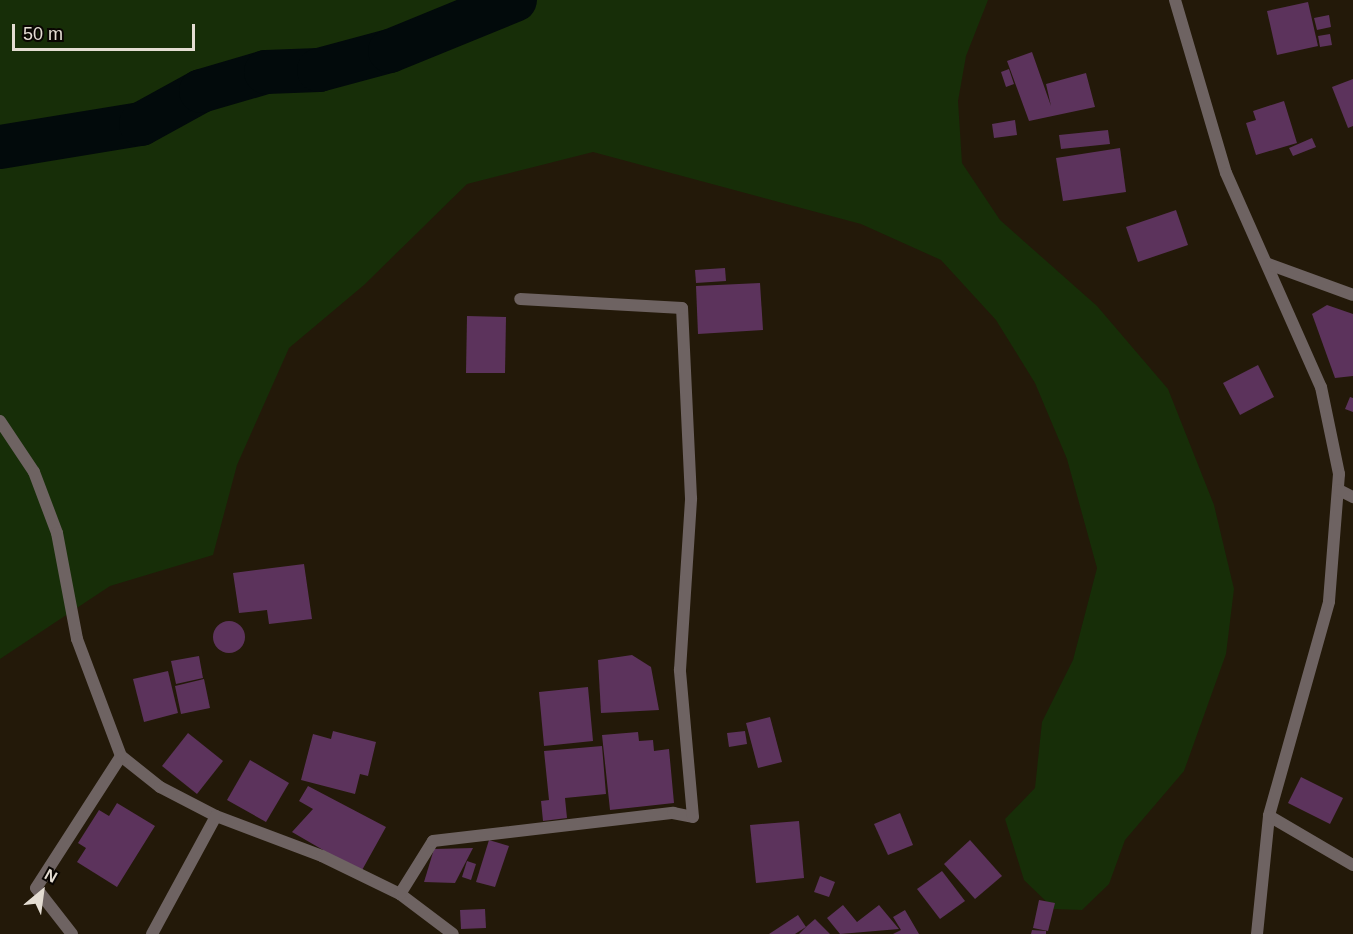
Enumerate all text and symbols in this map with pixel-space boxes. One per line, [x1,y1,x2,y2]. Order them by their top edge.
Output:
scale bar [15,12,198,50]
text: 50 m [23,24,63,44]
north arrow [12,862,72,922]
text: N [42,866,60,886]

